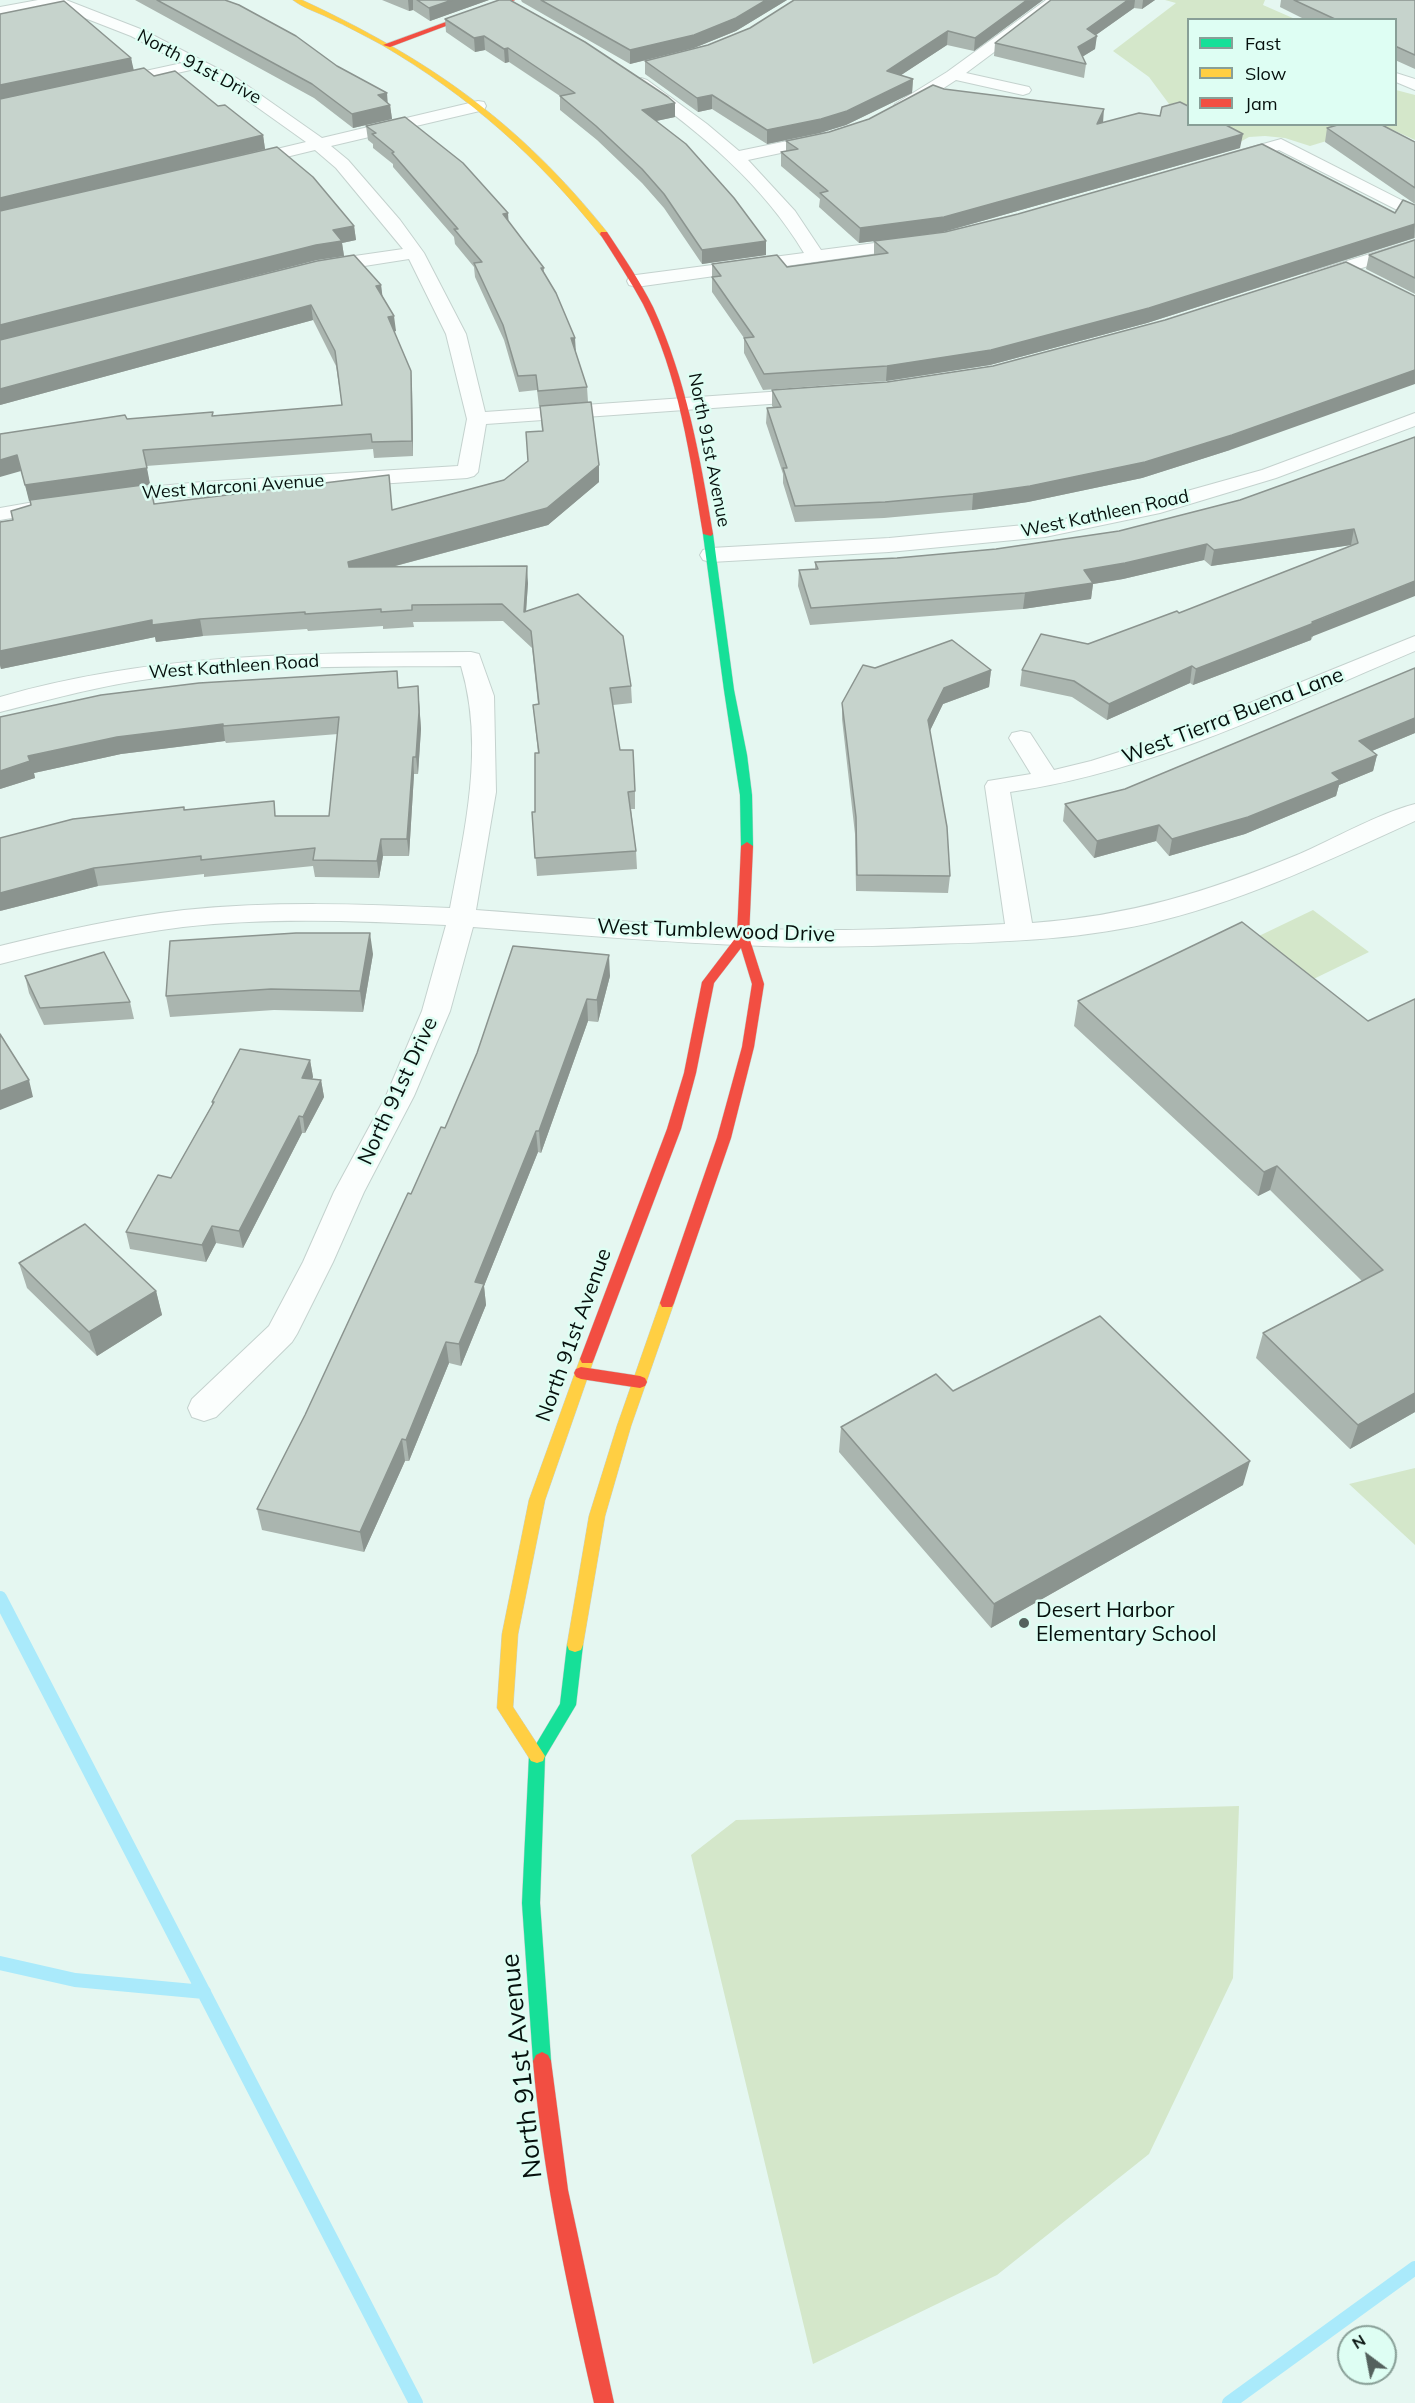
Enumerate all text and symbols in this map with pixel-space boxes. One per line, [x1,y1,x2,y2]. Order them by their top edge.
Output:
legend [1187,18,1397,126]
street label: North 91st Drive [133,25,265,109]
text: Fast [1245,32,1281,55]
text: Slow [1245,62,1286,85]
text: Jam [1245,92,1278,115]
street label: North 91st Avenue [683,371,735,529]
street label: West Marconi Avenue [141,470,325,504]
street label: West Kathleen Road [1019,486,1191,542]
street label: West Kathleen Road [148,650,320,684]
street label: West Tierra Buena Lane [1119,662,1347,770]
street label: West Tumblewood Drive [597,914,835,948]
street label: North 91st Drive [353,1013,443,1169]
street label: North 91st Avenue [531,1245,617,1425]
place label: Desert Harbor Elementary School [1036,1598,1217,1648]
marker: Desert Harbor Elementary School [1017,1616,1031,1630]
street label: North 91st Avenue [495,1952,549,2180]
north arrow [1337,2325,1397,2385]
text: N [1348,2330,1369,2353]

